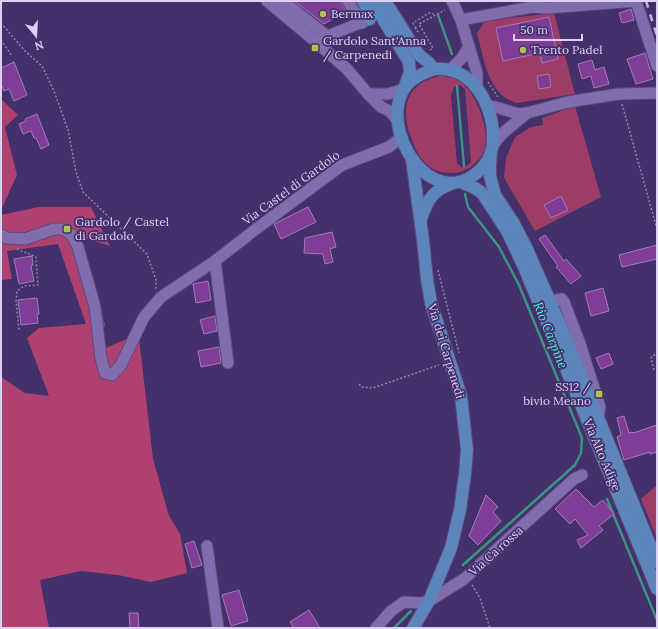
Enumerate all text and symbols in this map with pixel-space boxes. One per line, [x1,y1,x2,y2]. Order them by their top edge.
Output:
place label: Bermax [331,6,374,21]
marker: Bermax [318,9,328,19]
north arrow [16,16,56,56]
scale bar [514,16,582,42]
text: 50 m [520,22,548,37]
place label: Gardolo Sant'Anna / Carpenedi [323,33,426,63]
text: N [32,38,45,54]
place label: Trento Padel [531,42,602,57]
marker: Gardolo Sant'Anna / Carpenedi [310,43,320,53]
marker: Trento Padel [518,45,528,55]
street label: Via Castel di Gardolo [238,147,342,229]
place label: Gardolo / Castel di Gardolo [75,214,169,243]
marker: Gardolo / Castel di Gardolo [62,224,72,234]
water label: Rio Carpine [529,299,572,371]
street label: Via dei Carpenedi [425,301,468,400]
place label: SS12 / bivio Meano [523,379,592,408]
marker: SS12 / bivio Meano [594,389,604,399]
street label: Via Alto Adige [580,415,625,494]
street label: Via Ca rossa [465,522,526,579]

